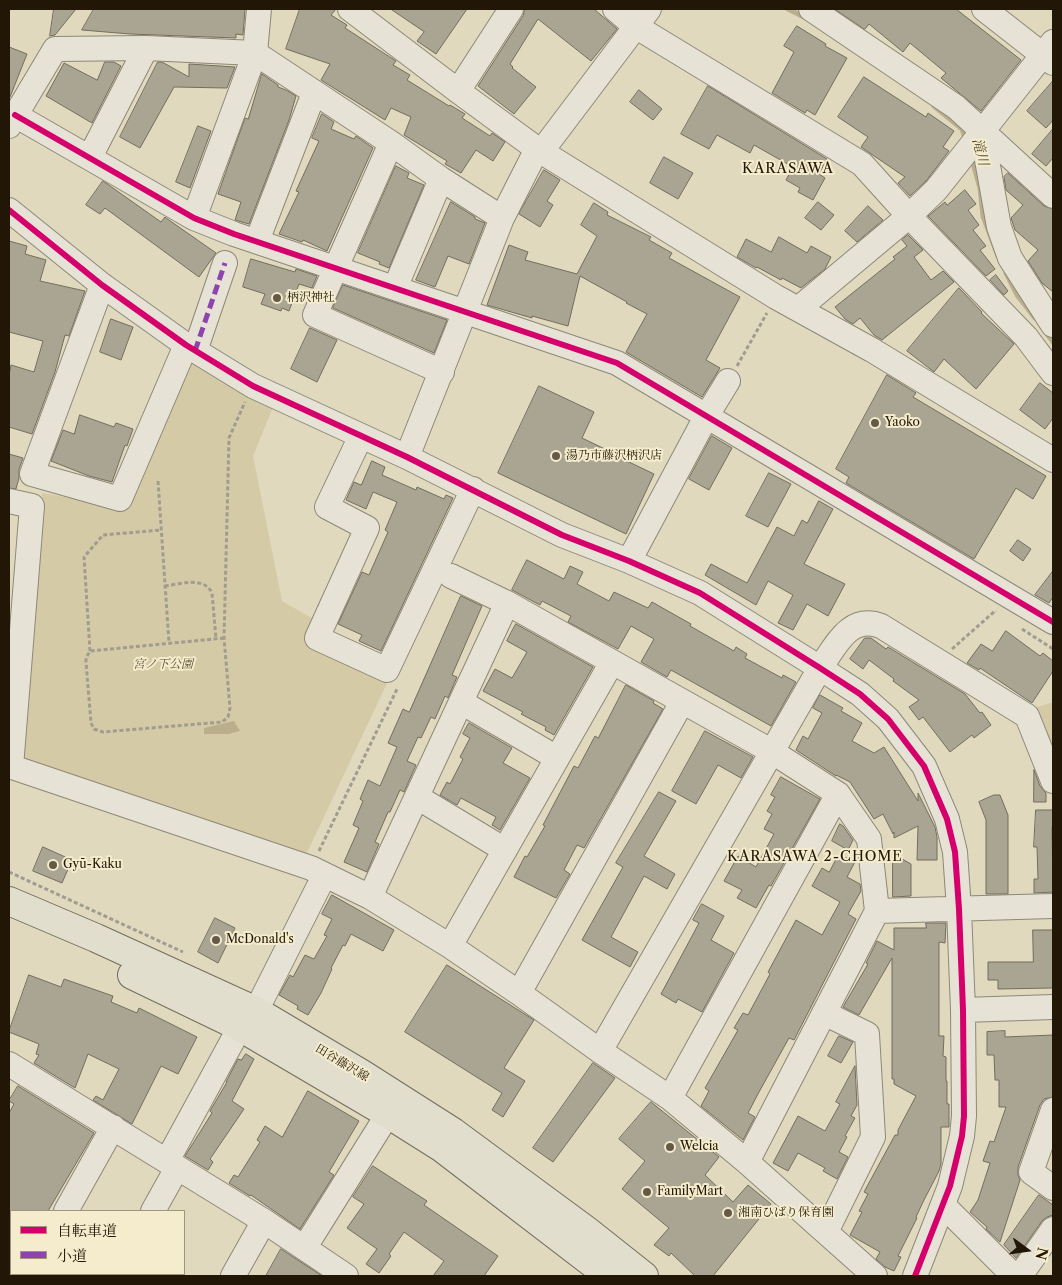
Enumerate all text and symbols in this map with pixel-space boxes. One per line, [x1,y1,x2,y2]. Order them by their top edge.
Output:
water label: 滝川 [968,136,992,168]
district label: KARASAWA [741,161,835,177]
place label: 柄沢神社 [287,291,335,305]
marker: 柄沢神社 [271,292,283,304]
place label: Yaoko [885,416,920,430]
marker: Yaoko [869,417,881,429]
place label: 湯乃市藤沢柄沢店 [566,449,662,463]
marker: 湯乃市藤沢柄沢店 [550,450,562,462]
park label: 宮ノ下公園 [133,658,193,672]
district label: KARASAWA 2-CHOME [725,849,905,865]
place label: Gyū-Kaku [63,858,122,872]
marker: Gyū-Kaku [47,859,59,871]
place label: McDonald's [226,933,294,947]
marker: McDonald's [210,934,222,946]
street label: 田谷藤沢線 [313,1041,371,1085]
place label: Welcia [680,1140,719,1154]
marker: Welcia [664,1141,676,1153]
place label: FamilyMart [657,1185,723,1199]
marker: FamilyMart [641,1186,653,1198]
place label: 湘南ひばり保育園 [738,1206,834,1220]
marker: 湘南ひばり保育園 [722,1207,734,1219]
legend [10,1210,185,1275]
text: 自転車道 [57,1221,117,1240]
north arrow [1002,1225,1052,1275]
text: 小道 [57,1246,87,1265]
text: N [1031,1246,1052,1262]

